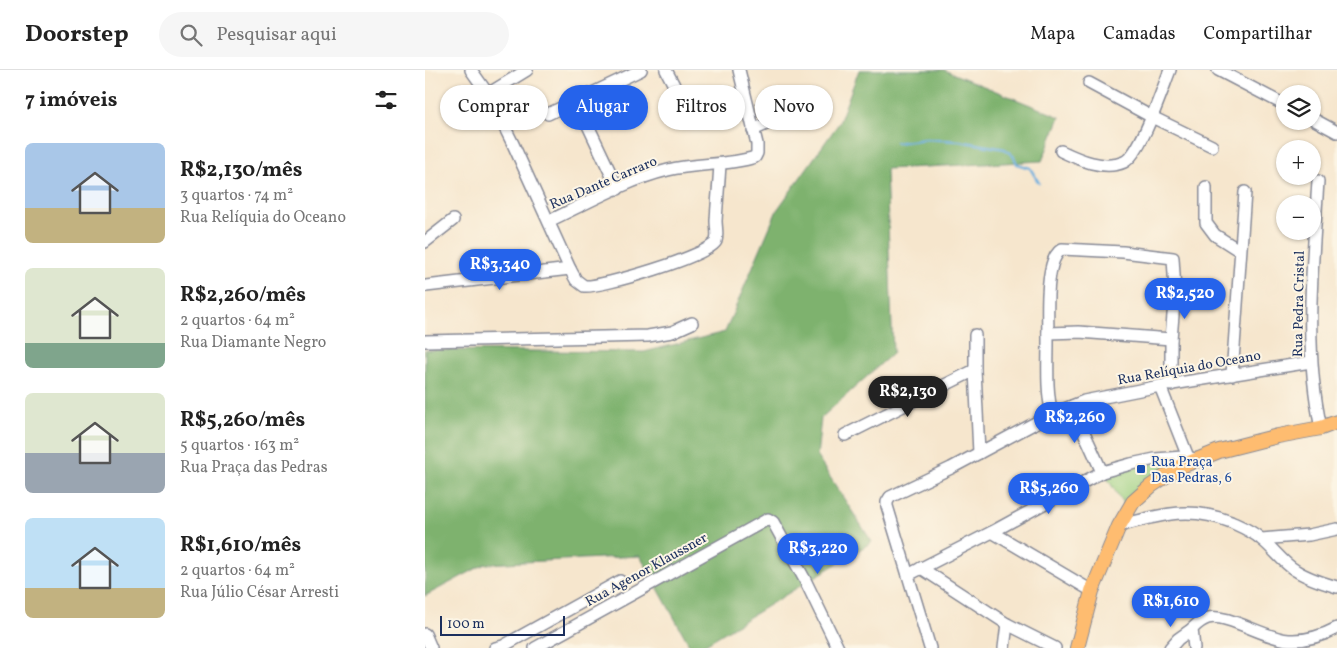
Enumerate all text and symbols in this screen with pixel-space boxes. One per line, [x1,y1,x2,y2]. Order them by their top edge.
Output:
search box [159,12,509,57]
text: Doorstep [25,18,129,52]
icon: search [177,21,205,49]
text: Pesquisar aqui [217,22,337,48]
text: Mapa [1030,22,1075,47]
text: Camadas [1103,22,1176,47]
text: Compartilhar [1204,22,1312,47]
chip: Comprar [440,85,548,130]
chip: Alugar [558,85,648,130]
chip: Filtros [658,85,745,130]
chip: Novo [755,85,833,130]
map controls [1276,85,1321,240]
button: layers [1276,85,1321,130]
text: 7 imóveis [25,86,118,115]
icon: filters [372,86,400,114]
button: + [1276,140,1321,185]
street label: Rua Dante Carraro [547,152,660,215]
text: R$2,130/mês [180,156,302,185]
icon: home [65,163,125,223]
text: 3 quartos · 74 m² [180,185,293,207]
button: − [1276,195,1321,240]
text: Rua Relíquia do Oceano [180,207,346,229]
pin: R$3,340 [454,248,546,291]
street label: Rua Pedra Cristal [1289,251,1310,357]
text: R$3,340 [470,254,530,276]
pin: R$2,520 [1139,278,1231,320]
text: R$2,260/mês [180,281,306,310]
text: R$2,520 [1156,283,1214,305]
icon: home [65,288,125,348]
text: 2 quartos · 64 m² [180,310,295,332]
text: Rua Diamante Negro [180,332,326,354]
street label: Rua Relíquia do Oceano [1116,347,1262,390]
pin: R$2,130 [862,376,954,418]
text: R$2,130 [879,381,937,403]
pin: R$2,260 [1029,402,1121,444]
text: R$5,260/mês [180,406,305,435]
text: R$2,260 [1045,407,1105,429]
icon: home [65,413,125,473]
text: 5 quartos · 163 m² [180,435,299,457]
place label: Rua Praça Das Pedras, 6 [1151,453,1232,488]
text: Rua Praça das Pedras [180,457,328,479]
marker: Rua Praça Das Pedras, 6 [1135,463,1147,475]
pin: R$5,260 [1003,472,1095,515]
text: R$5,260 [1019,478,1079,500]
street label: Rua Agenor Klaussner [582,529,711,612]
text: R$1,610/mês [180,531,301,560]
pin: R$3,220 [772,532,864,575]
icon: home [65,538,125,598]
text: R$3,220 [788,538,848,560]
text: 2 quartos · 64 m² [180,560,295,582]
text: Rua Júlio César Arresti [180,582,339,604]
pin: R$1,610 [1125,586,1217,628]
text: R$1,610 [1143,591,1199,613]
scale bar [440,613,565,636]
text: 100 m [447,615,485,634]

